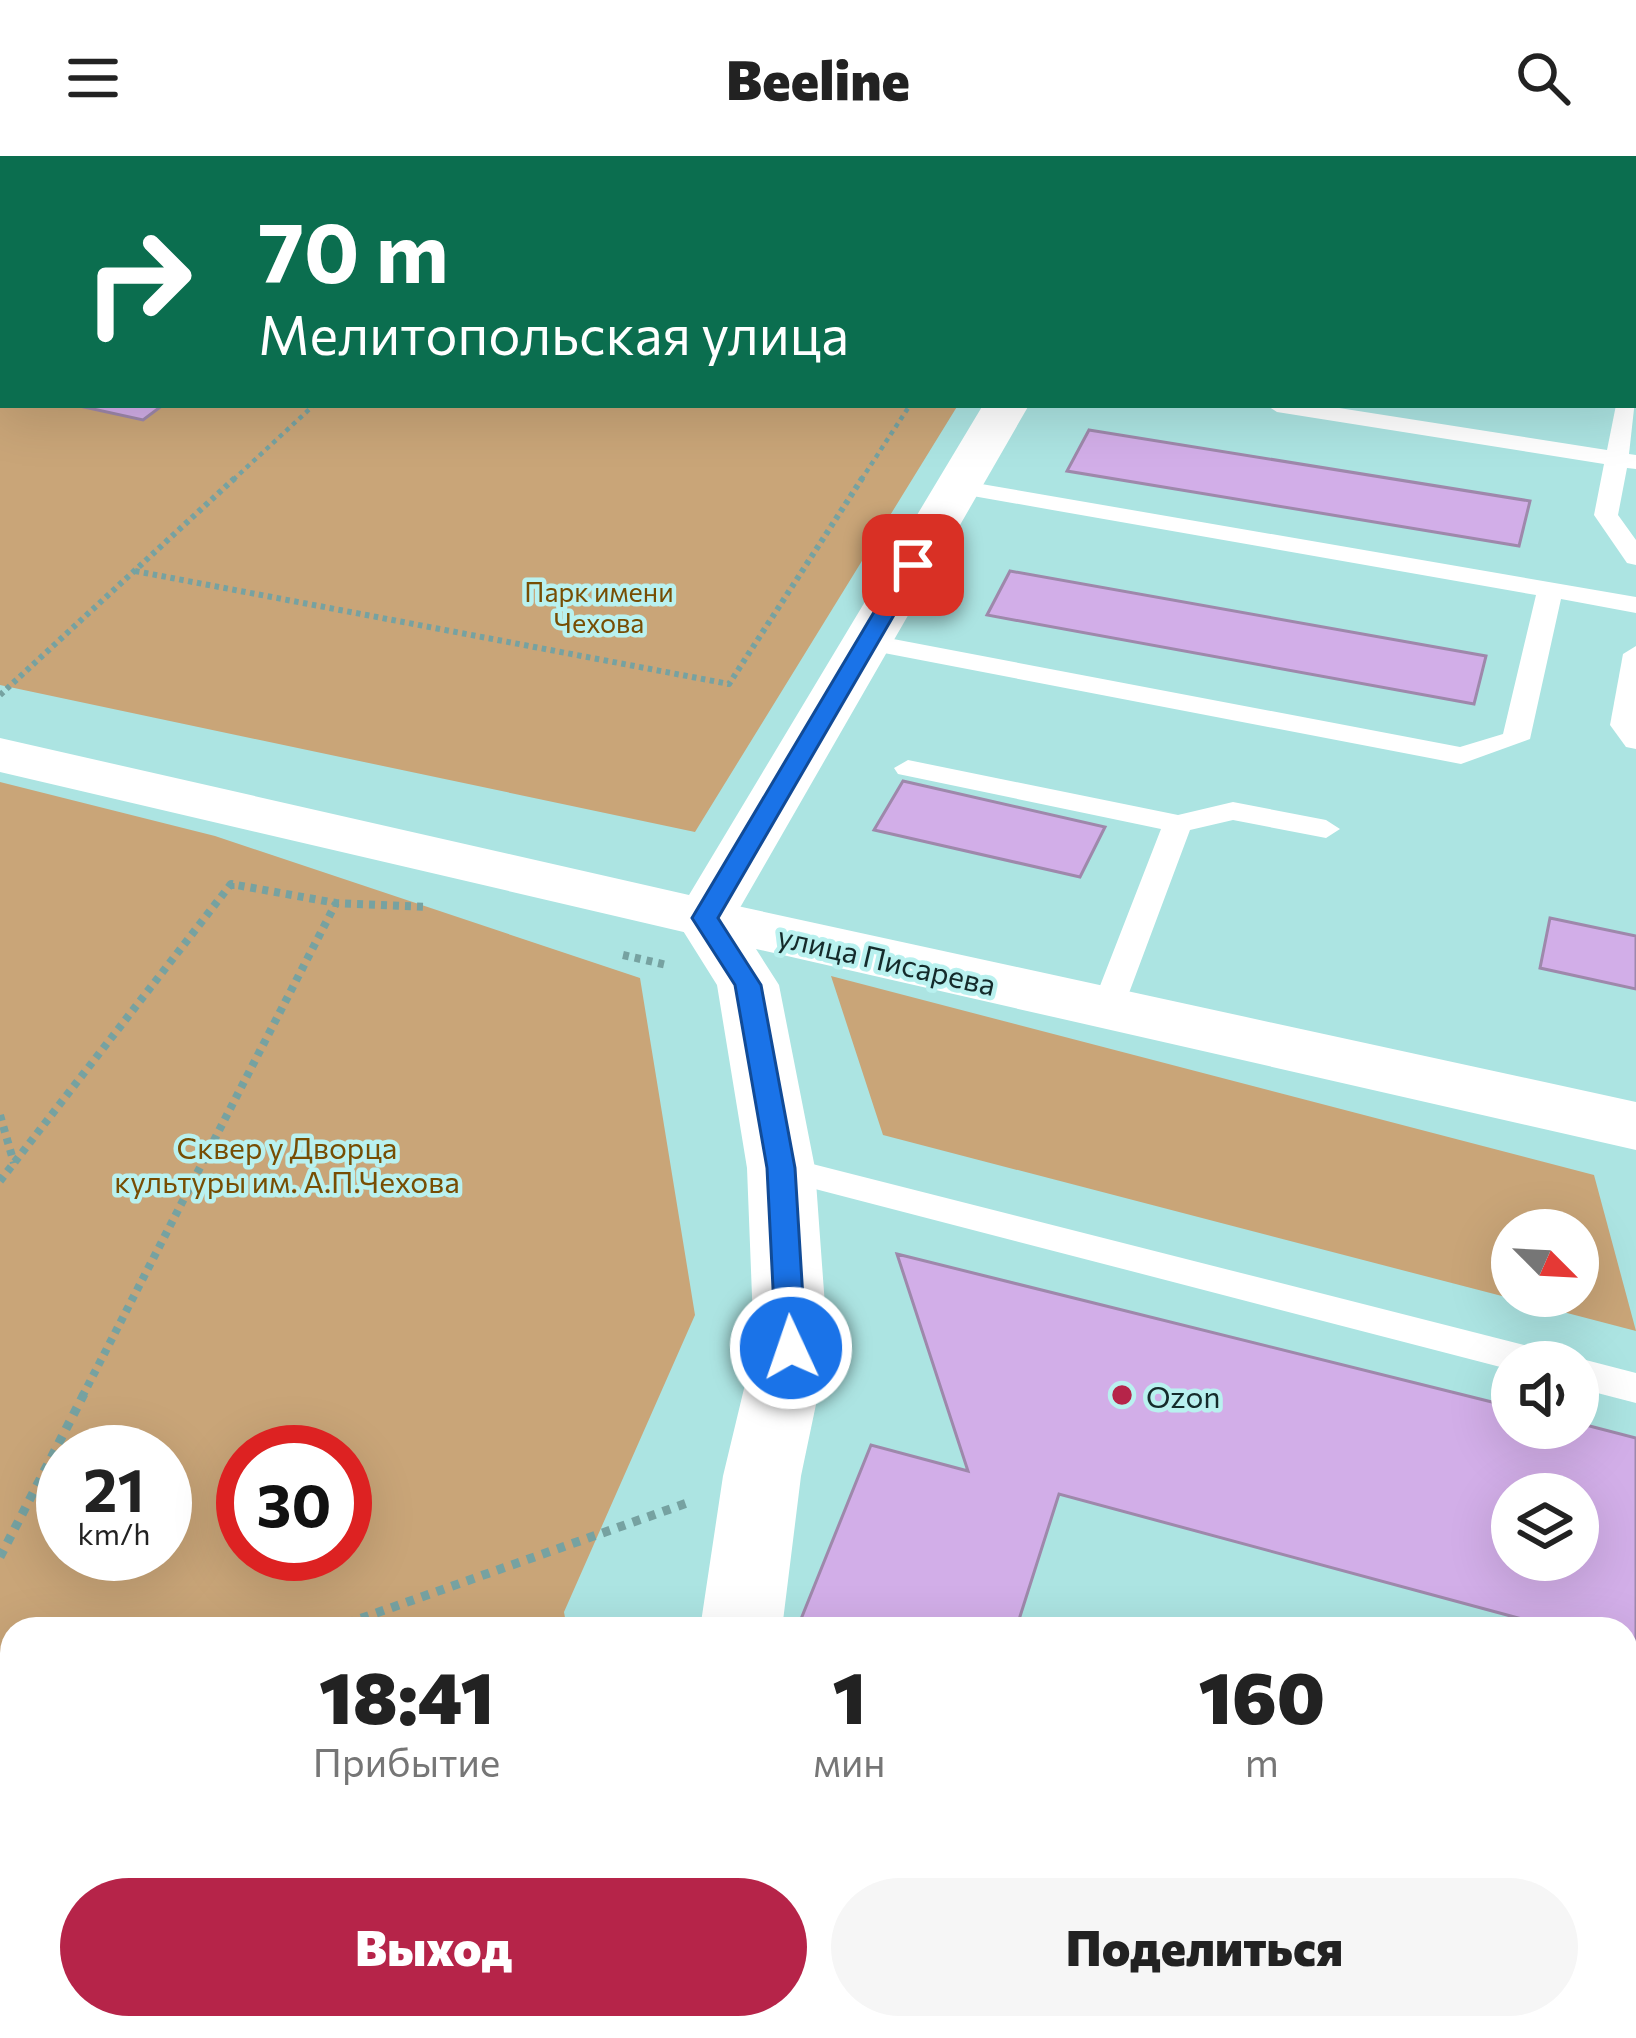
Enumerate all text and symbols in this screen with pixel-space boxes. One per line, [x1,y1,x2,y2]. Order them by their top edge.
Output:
icon: menu [60,45,126,111]
text: Beeline [726,45,910,111]
icon: search [1510,45,1576,111]
text: 70 m [258,198,449,300]
icon: right [60,204,216,360]
text: Мелитопольская улица [258,300,849,366]
pin [862,514,964,616]
icon: arrive [880,532,946,598]
park label: Парк имени Чехова [524,575,674,639]
street label: улица Писарева [774,916,1000,1002]
park label: Сквер у Дворца культуры им. А.П.Чехова [114,1128,460,1199]
north arrow [1491,1209,1599,1317]
map controls [1491,1209,1599,1581]
position arrow [728,1285,854,1411]
button: sound [1491,1341,1599,1449]
place label: Ozon [1146,1377,1221,1414]
marker: Ozon [1109,1382,1135,1408]
speed limit sign: 30 [216,1425,372,1581]
text: 21 [83,1451,145,1524]
button: layers [1491,1473,1599,1581]
text: km/h [78,1514,150,1551]
text: 18:41 [319,1651,494,1739]
text: 1 [833,1651,866,1739]
text: 160 [1198,1651,1325,1739]
text: Прибытие [313,1737,500,1785]
text: мин [813,1737,886,1785]
text: m [1245,1737,1279,1785]
button: Выход [60,1878,807,2016]
button: Поделиться [831,1878,1578,2016]

